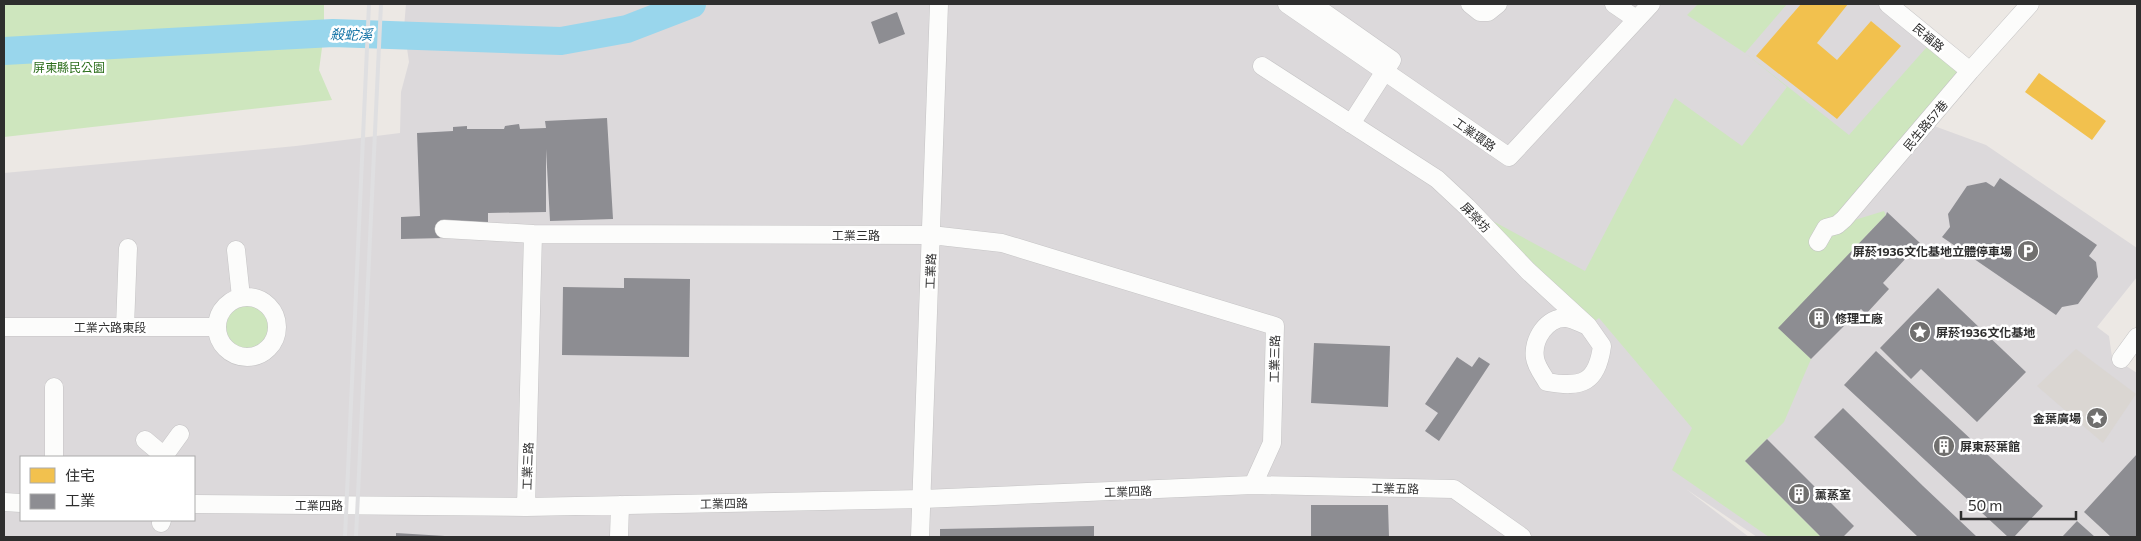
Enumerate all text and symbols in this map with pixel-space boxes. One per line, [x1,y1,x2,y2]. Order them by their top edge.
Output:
street label: 民福路 [1911,20,1947,54]
water label: 殺蛇溪 [330,25,374,43]
park label: 屏東縣民公園 [33,60,105,74]
street label: 民生路57巷 [1900,97,1950,153]
street label: 工業環路 [1451,114,1499,154]
street label: 屏榮坊 [1458,199,1494,235]
street label: 工業三路 [832,228,880,242]
parking icon: 屏菸1936文化基地立體停車場 [2016,239,2040,263]
place label: 屏菸1936文化基地立體停車場 [1853,244,2012,258]
street label: 工業路 [922,253,938,289]
building icon: 修理工廠 [1807,306,1831,330]
place label: 修理工廠 [1835,311,1883,325]
street label: 工業六路東段 [74,320,146,334]
place icon: 屏菸1936文化基地 [1908,320,1932,344]
place label: 屏菸1936文化基地 [1936,325,2035,339]
street label: 工業三路 [1267,335,1281,383]
place icon: 金葉廣場 [2085,406,2109,430]
place label: 金葉廣場 [2033,411,2081,425]
building icon: 屏東菸葉館 [1932,434,1956,458]
place label: 屏東菸葉館 [1960,439,2020,453]
street label: 工業三路 [519,442,535,490]
legend [20,456,195,521]
text: 住宅 [65,466,95,484]
street label: 工業五路 [1371,481,1419,495]
building icon: 薰蒸室 [1787,482,1811,506]
street label: 工業四路 [1104,483,1152,499]
place label: 薰蒸室 [1815,487,1851,501]
scale bar [1961,488,2076,520]
text: 工業 [65,491,95,509]
street label: 工業四路 [700,496,748,510]
text: 50 m [1968,496,2002,514]
street label: 工業四路 [295,498,343,512]

